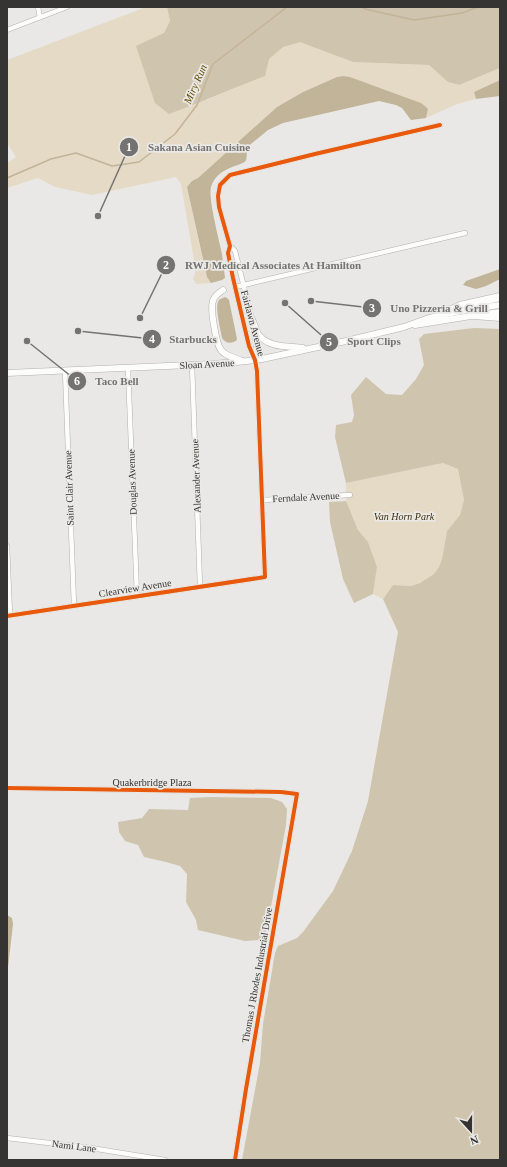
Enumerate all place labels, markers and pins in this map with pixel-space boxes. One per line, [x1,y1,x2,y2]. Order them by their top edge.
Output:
callout: Sakana Asian Cuisine [119,135,258,158]
callout: RWJ Medical Associates At Hamilton [156,254,370,277]
callout: Uno Pizzeria & Grill [362,296,495,319]
callout: Starbucks [142,327,225,350]
callout: Sport Clips [319,330,409,353]
callout: Taco Bell [67,369,147,392]

